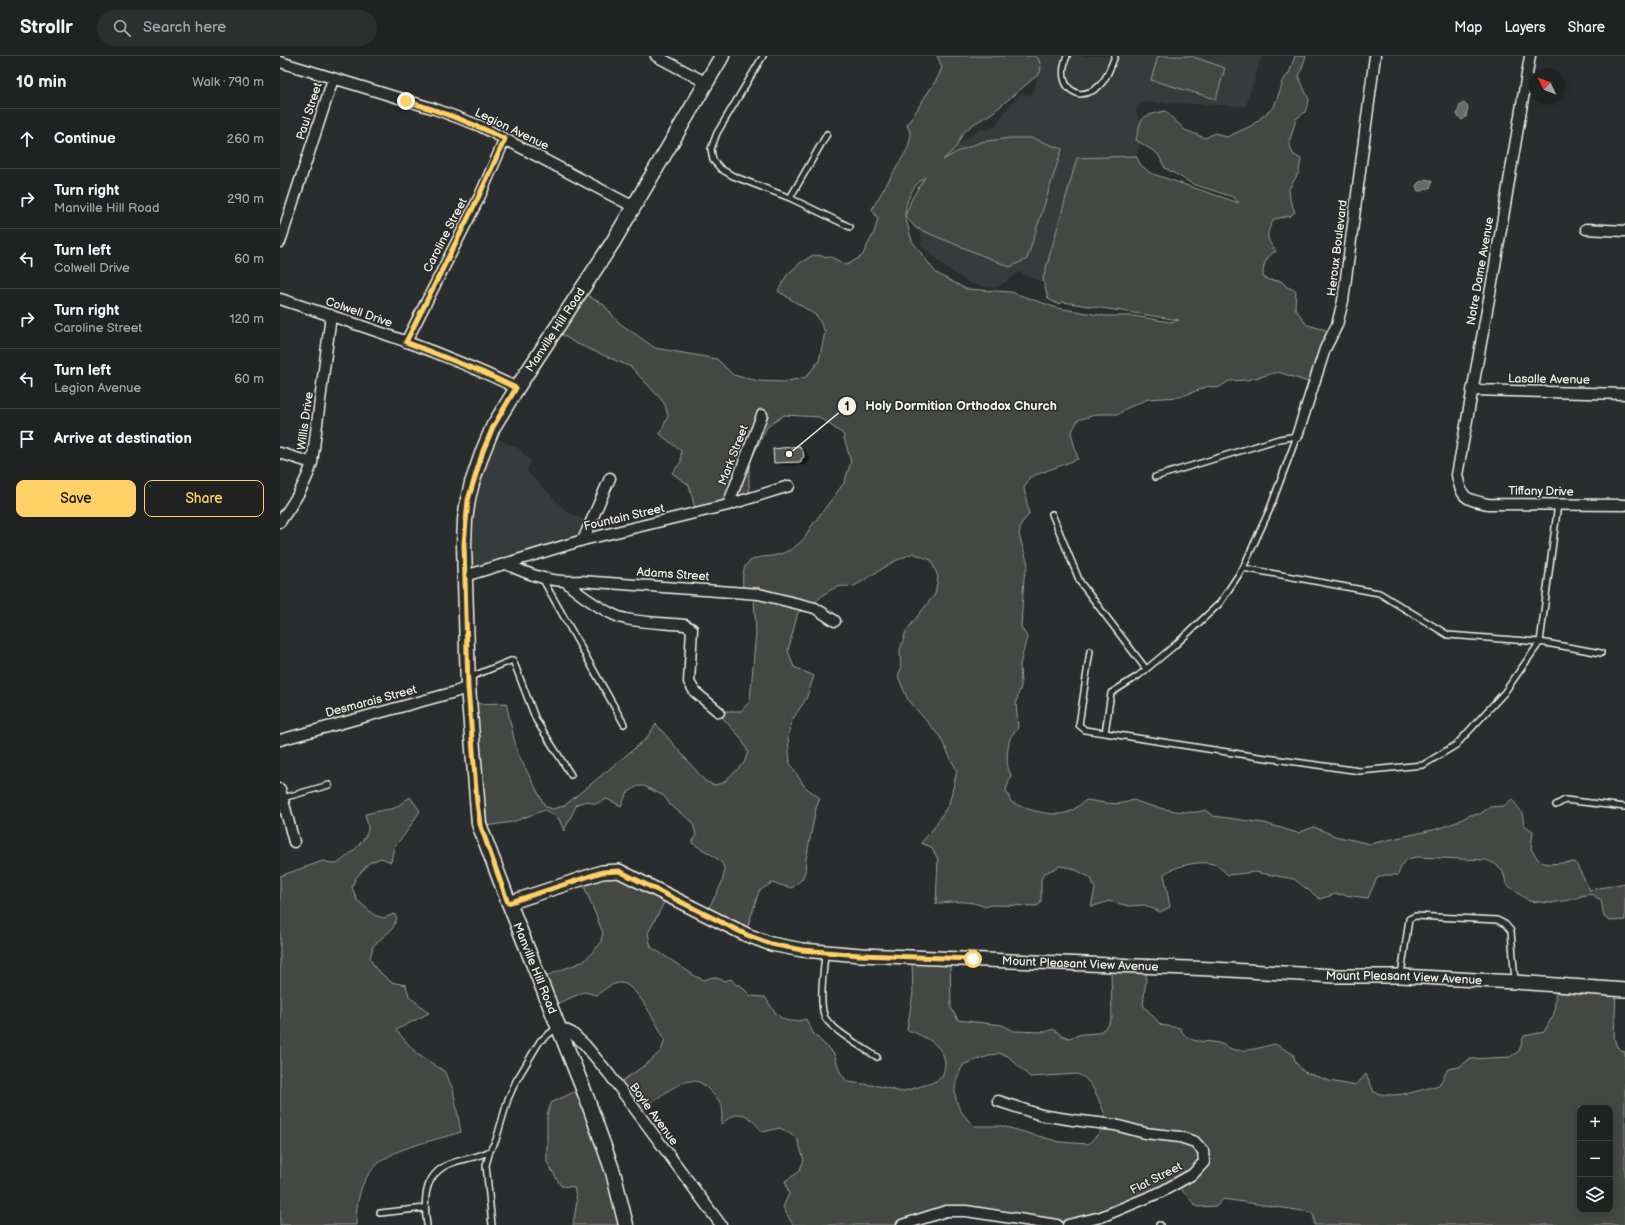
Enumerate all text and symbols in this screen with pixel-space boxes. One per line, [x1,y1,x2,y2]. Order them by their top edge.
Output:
search box [97,10,377,46]
text: Strollr [20,16,73,39]
icon: search [111,17,133,39]
text: Search here [143,18,226,37]
text: Map [1454,19,1482,36]
text: Layers [1504,19,1546,36]
text: Share [1568,19,1605,36]
north arrow [1529,68,1565,104]
text: 10 min [16,72,67,92]
text: Walk · 790 m [192,74,264,90]
street label: Paul Street [293,80,326,142]
route end [397,92,415,110]
street label: Legion Avenue [472,105,551,154]
icon: ahead [16,128,38,150]
text: Continue [54,129,116,148]
text: 260 m [226,131,264,147]
text: Turn right [54,181,119,200]
icon: right [16,188,38,210]
text: 290 m [227,191,264,207]
street label: Caroline Street [420,195,471,275]
street label: Heroux Boulevard [1324,199,1351,297]
text: Manville Hill Road [54,200,159,216]
street label: Notre Dame Avenue [1464,216,1497,326]
text: Turn left [54,241,111,260]
icon: left [16,248,38,270]
text: 60 m [234,251,264,267]
text: Colwell Drive [54,260,130,276]
street label: Manville Hill Road [523,285,589,375]
street label: Colwell Drive [323,294,394,331]
text: Turn right [54,301,119,320]
icon: right [16,308,38,330]
text: 120 m [229,311,264,327]
text: Caroline Street [54,320,142,336]
text: Turn left [54,361,111,380]
icon: left [16,368,38,390]
text: 60 m [234,371,264,387]
street label: Lasalle Avenue [1508,371,1590,388]
text: Legion Avenue [54,380,141,396]
street label: Willis Drive [294,391,317,451]
callout: Holy Dormition Orthodox Church [837,393,1065,418]
text: Holy Dormition Orthodox Church [865,398,1057,414]
text: 1 [844,399,850,414]
street label: Mark Street [715,423,752,487]
icon: arrive [16,428,38,450]
text: Arrive at destination [54,429,192,448]
button: Save [16,480,136,517]
button: Share [144,480,264,517]
street label: Tiffany Drive [1508,483,1574,500]
street label: Fountain Street [582,501,666,534]
street label: Adams Street [636,564,710,585]
street label: Desmarais Street [324,682,419,721]
street label: Manville Hill Road [509,920,560,1016]
route start [964,950,982,968]
street label: Mount Pleasant View Avenue [1002,954,1159,975]
street label: Mount Pleasant View Avenue [1325,969,1483,988]
street label: Boyle Avenue [626,1080,681,1148]
map controls [1577,1105,1613,1213]
button: + [1577,1105,1613,1141]
button: − [1577,1141,1613,1177]
street label: Flat Street [1128,1159,1185,1198]
button: layers [1577,1177,1613,1213]

